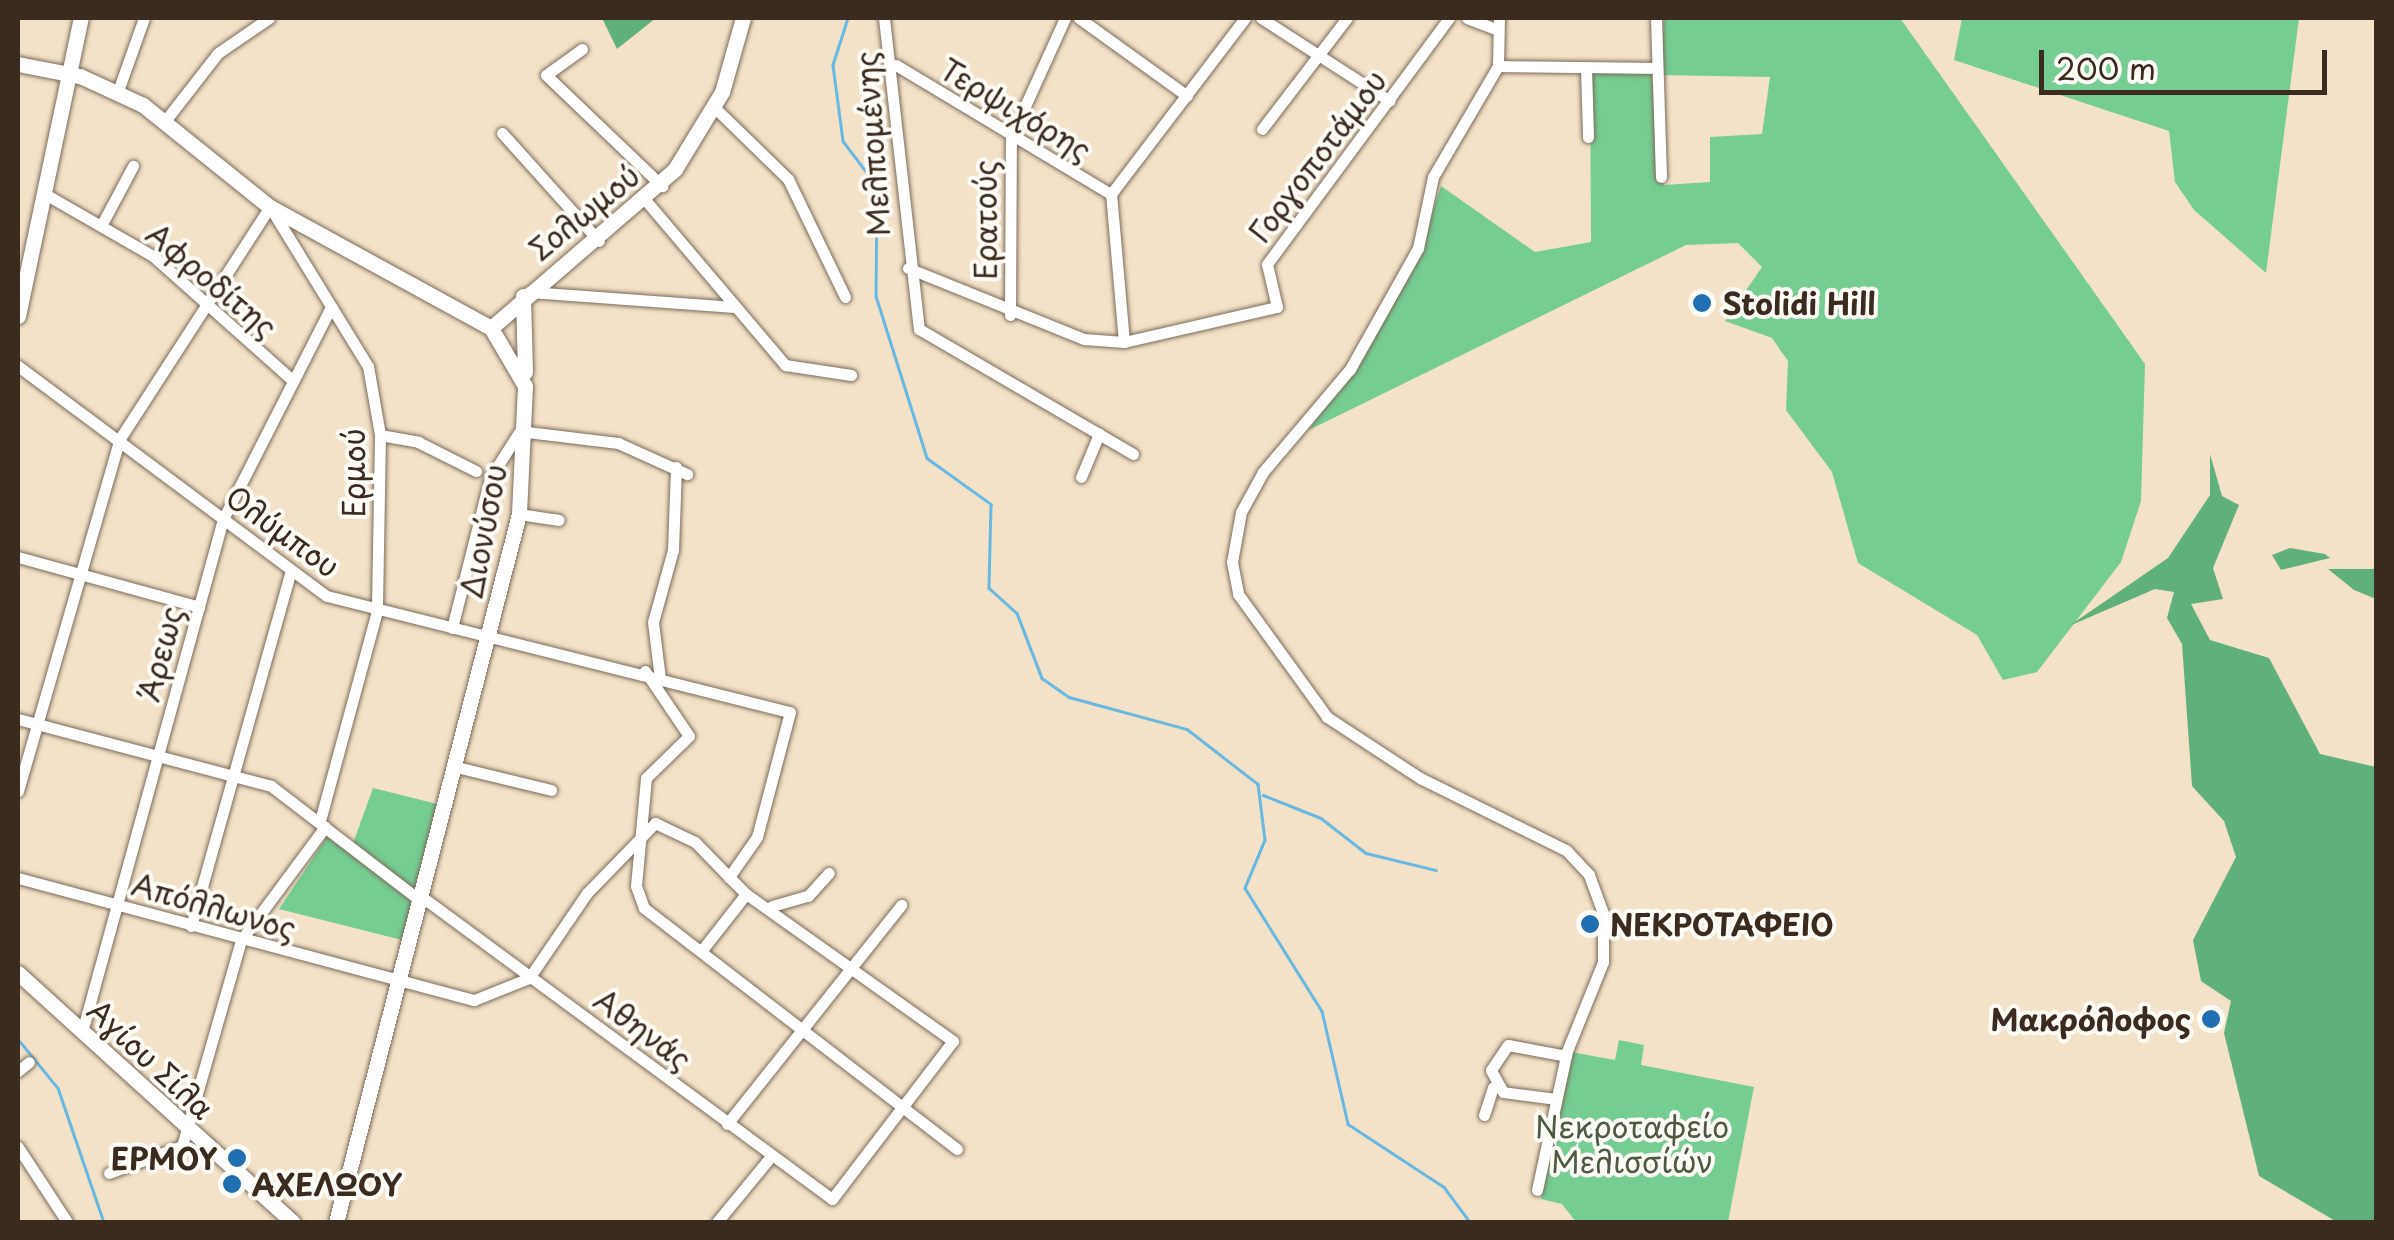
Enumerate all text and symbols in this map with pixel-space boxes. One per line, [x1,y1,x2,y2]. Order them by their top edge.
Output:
scale bar [2044,30,2332,92]
text: 200 m [2056,45,2156,90]
street label: Μελπομένης [848,50,896,238]
street label: Τερψιχόρης [934,50,1098,168]
street label: Γοργοποτάμου [1241,63,1393,249]
street label: Σολωμού [522,157,646,267]
street label: Ερατούς [967,160,1003,280]
street label: Αφροδίτης [140,215,284,345]
place label: Stolidi Hill [1722,285,1877,321]
marker: Stolidi Hill [1691,292,1713,314]
street label: Ερμού [335,428,371,518]
street label: Διονύσου [452,461,514,601]
street label: Ολύμπου [219,478,347,584]
street label: Άρεως [130,603,190,705]
street label: Απόλλωνος [128,865,300,947]
place label: ΝΕΚΡΟΤΑΦΕΙΟ [1610,906,1834,942]
marker: ΝΕΚΡΟΤΑΦΕΙΟ [1579,913,1601,935]
street label: Αθηνάς [587,981,699,1077]
street label: Αγίου Σίλα [81,992,221,1126]
place label: Μακρόλοφος [1991,1001,2191,1037]
marker: Μακρόλοφος [2200,1008,2222,1030]
park label: Νεκροταφείο Μελισσίών [1535,1108,1729,1178]
place label: ΕΡΜΟΥ [111,1140,217,1176]
marker: ΕΡΜΟΥ [226,1147,248,1169]
place label: ΑΧΕΛΩΟΥ [252,1166,402,1202]
marker: ΑΧΕΛΩΟΥ [221,1173,243,1195]

